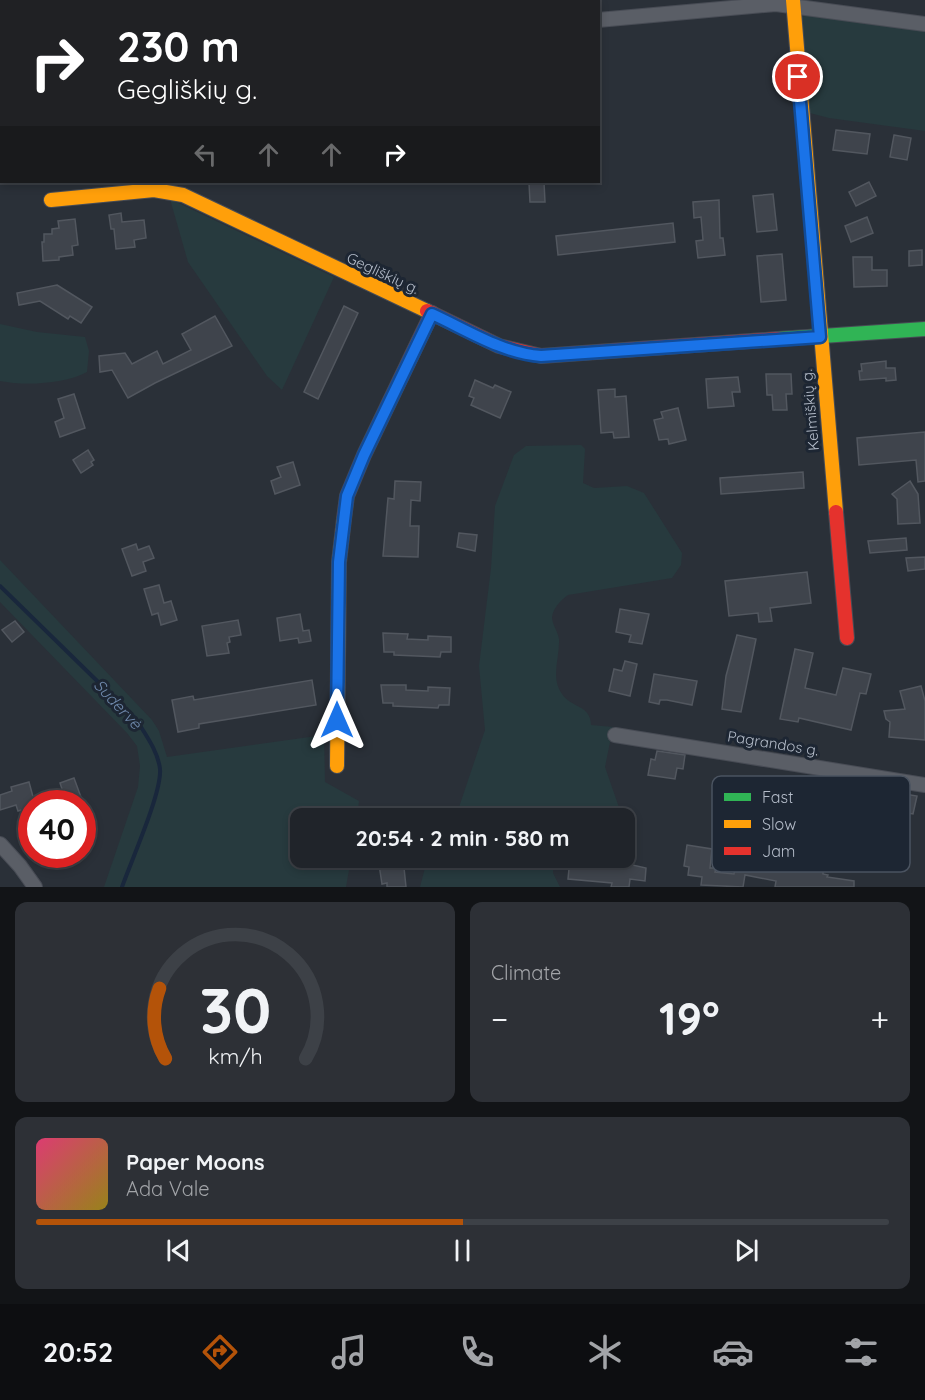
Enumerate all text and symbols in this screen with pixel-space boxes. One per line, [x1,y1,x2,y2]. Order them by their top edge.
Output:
text: 230 m [117,20,240,73]
icon: right [18,24,96,102]
pin [772,51,823,102]
icon: arrive [781,60,814,93]
text: Gegliškių g. [117,72,257,106]
icon: left [189,138,222,171]
icon: ahead [252,138,285,171]
icon: ahead [315,138,348,171]
icon: right [378,138,411,171]
street label: Gegliškių g. [344,248,422,298]
street label: Kelmiškių g. [797,369,823,451]
water label: Sudervė [90,675,147,734]
position arrow [305,688,369,752]
street label: Pagrandos g. [726,726,820,760]
legend [712,776,910,872]
text: Fast [762,787,793,807]
speed limit sign: 40 [18,790,96,868]
text: Slow [762,814,796,834]
text: 20:54 · 2 min · 580 m [356,824,570,852]
text: Jam [762,841,795,861]
text: Climate [491,960,561,985]
text: 30 [199,971,271,1049]
text: 19° [659,990,720,1046]
text: − [491,998,508,1039]
text: + [870,998,889,1039]
text: km/h [208,1043,262,1069]
text: Paper Moons [126,1148,265,1176]
text: Ada Vale [126,1176,210,1201]
icon: previous [162,1234,195,1267]
icon: pause [446,1234,479,1267]
icon: next [730,1234,763,1267]
icon: directions [199,1331,241,1373]
icon: music [328,1331,370,1373]
icon: phone [456,1331,498,1373]
icon: climate [584,1331,626,1373]
icon: car [712,1331,754,1373]
icon: filters [840,1331,882,1373]
text: 20:52 [43,1335,113,1369]

